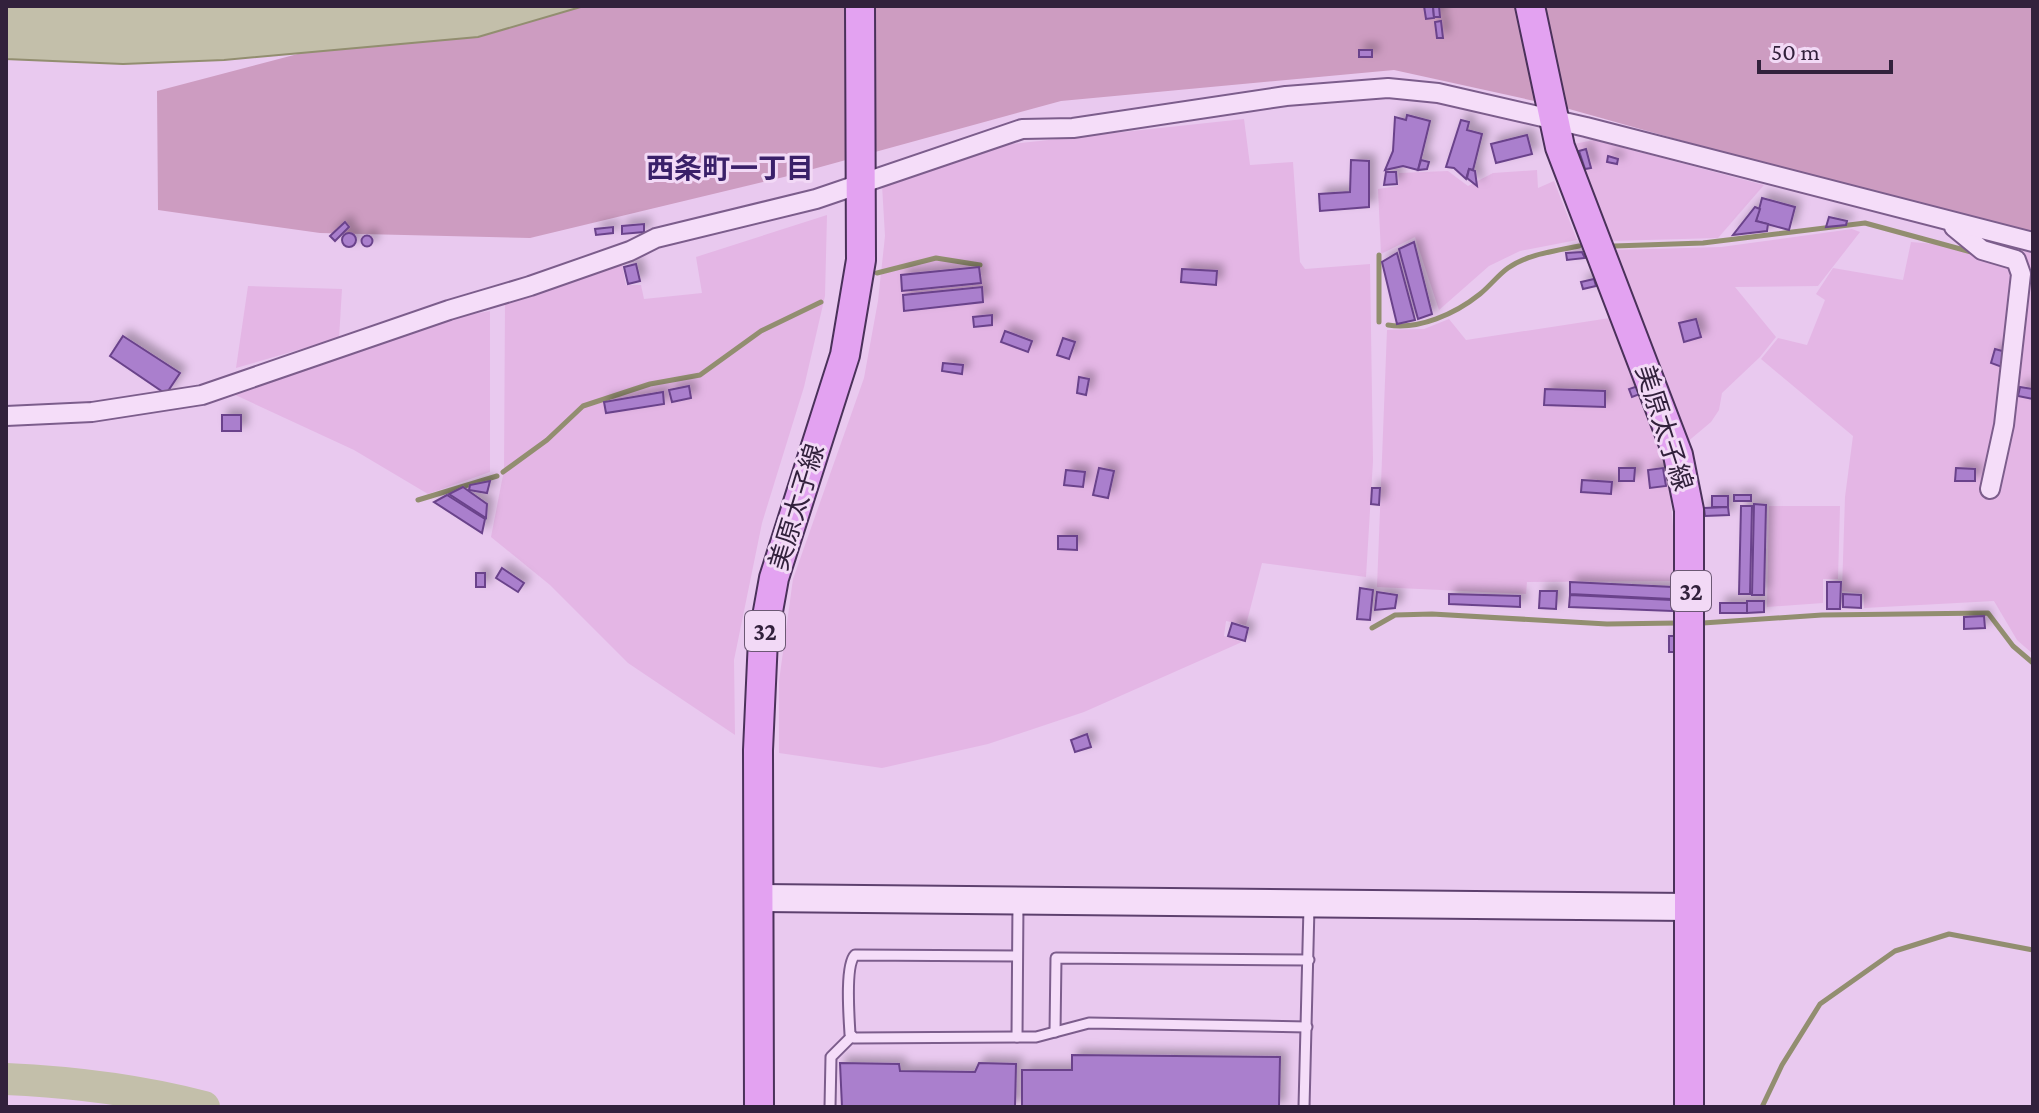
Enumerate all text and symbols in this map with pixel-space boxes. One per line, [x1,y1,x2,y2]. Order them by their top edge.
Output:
scale bar [1759,24,1891,74]
text: 50 m [1771,38,1820,65]
district label: 西条町一丁目 [646,153,814,184]
street label: 美原太子線 [1630,362,1698,494]
street label: 美原太子線 [764,441,830,573]
road number: 32 [1671,571,1711,611]
road number: 32 [745,611,785,651]

